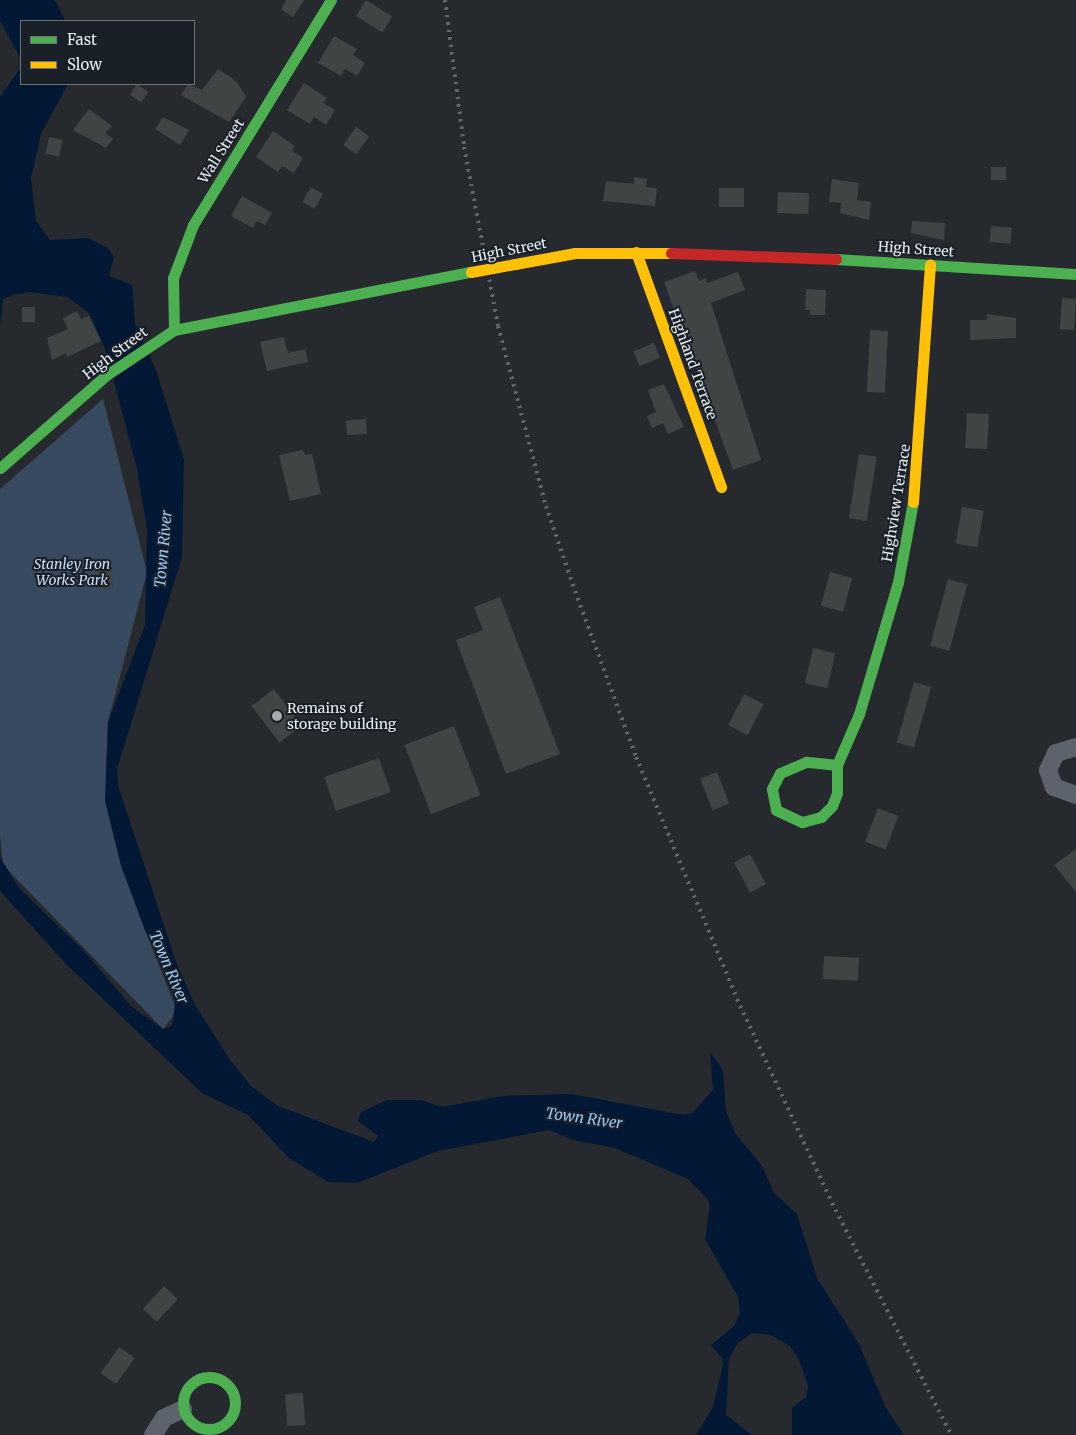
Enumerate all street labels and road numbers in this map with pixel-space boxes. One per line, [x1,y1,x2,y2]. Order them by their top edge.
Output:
street label: Wall Street [195,116,247,186]
street label: High Street [470,234,548,266]
street label: High Street [877,238,955,260]
street label: Highland Terrace [665,306,721,422]
street label: High Street [79,323,151,383]
street label: Highview Terrace [878,443,914,563]

